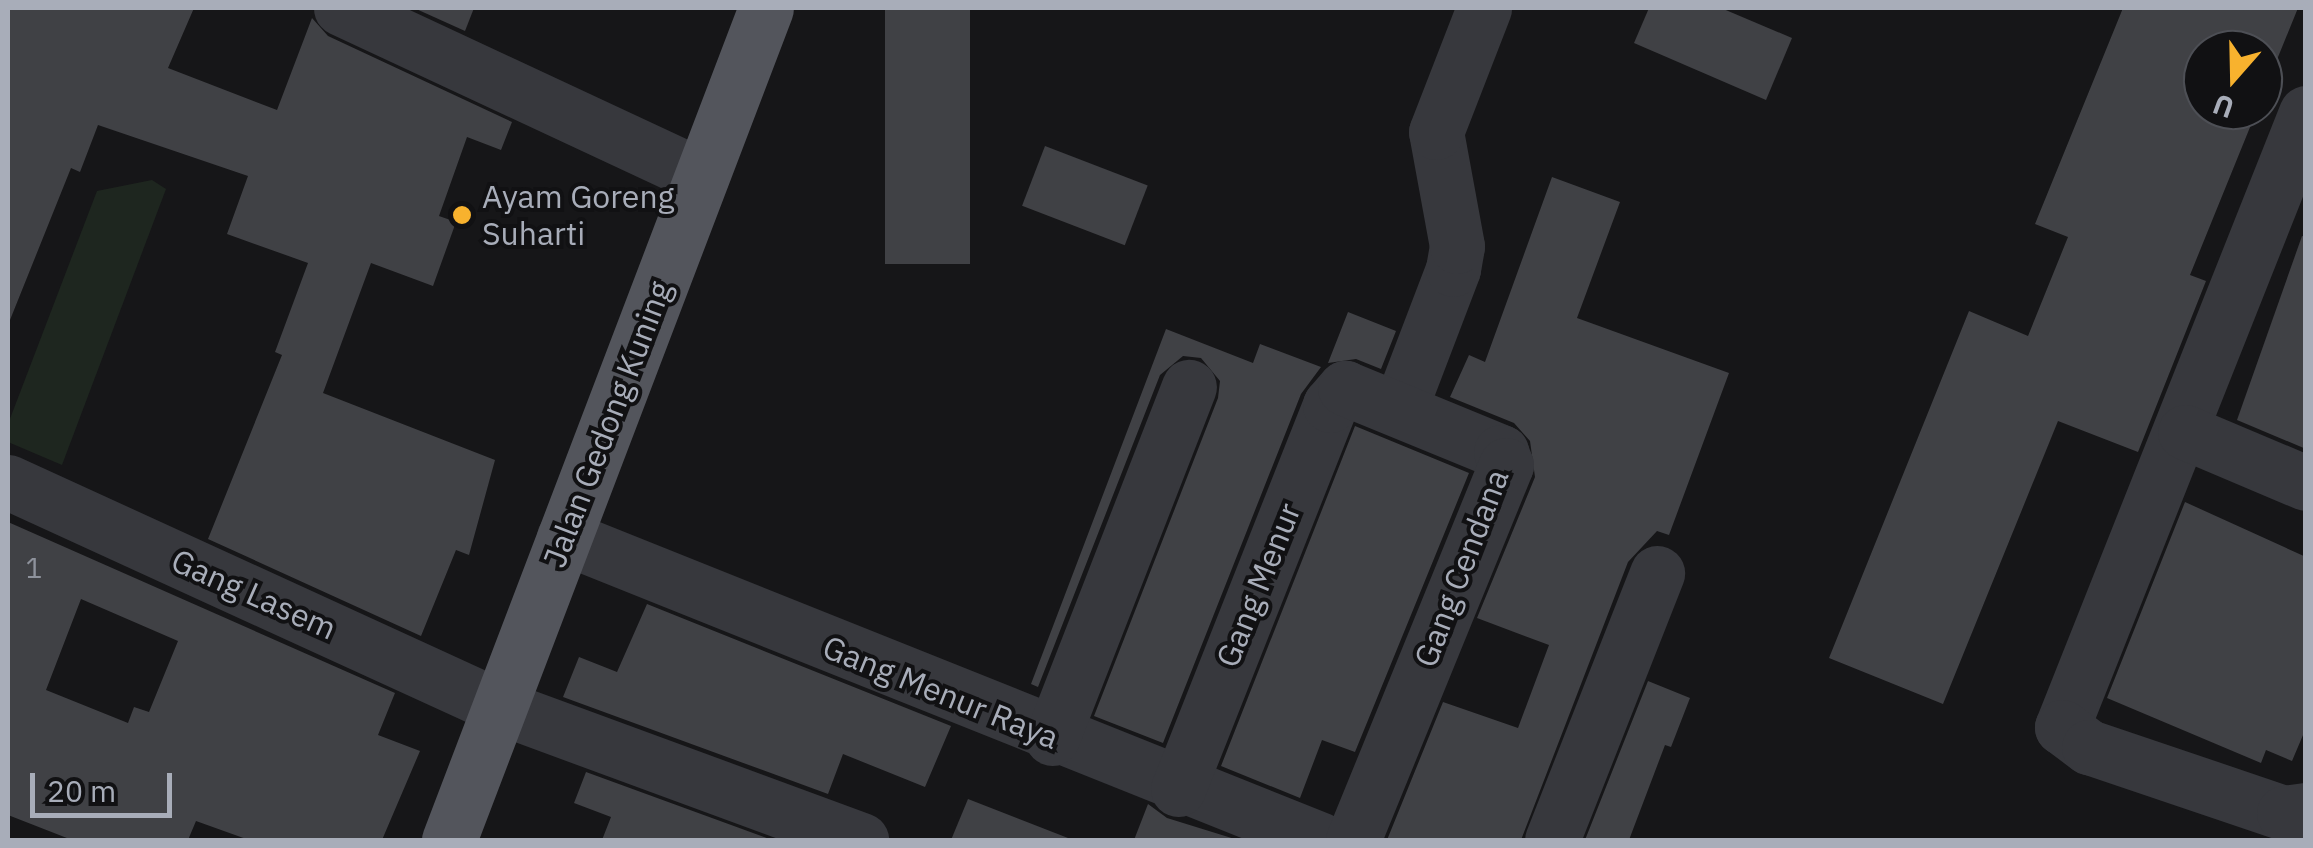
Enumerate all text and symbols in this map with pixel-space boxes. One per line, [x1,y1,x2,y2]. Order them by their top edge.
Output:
north arrow [2183,30,2283,130]
text: U [2208,86,2239,127]
place label: Ayam Goreng Suharti [482,178,675,253]
marker: Ayam Goreng Suharti [451,204,473,226]
street label: Jalan Gedong Kuning [535,276,679,572]
street label: Gang Cendana [1406,464,1516,672]
street label: Gang Menur [1208,497,1308,673]
street label: Gang Lasem [166,541,342,647]
house number: 1 [26,551,42,585]
street label: Gang Menur Raya [818,627,1064,757]
scale bar [35,753,178,815]
text: 20 m [47,771,116,810]

